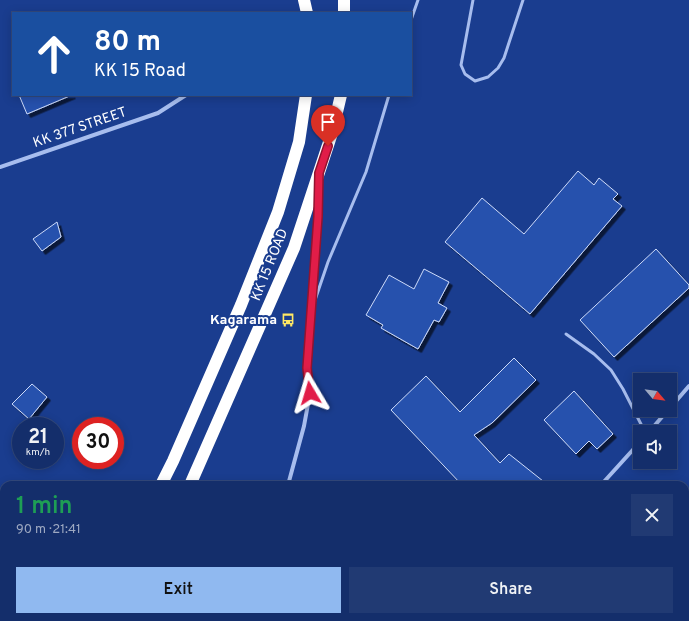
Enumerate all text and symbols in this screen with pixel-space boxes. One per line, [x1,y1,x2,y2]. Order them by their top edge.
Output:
text: 80 m [94,25,161,61]
icon: ahead [28,28,80,80]
text: KK 15 Road [94,60,186,83]
street label: KK 377 STREET [31,104,129,152]
pin [311,105,345,146]
icon: arrive [317,111,339,133]
street label: KK 15 ROAD [248,226,292,304]
place label: Kagarama [210,312,277,329]
bus stop icon: Kagarama [280,312,296,328]
position arrow [289,372,331,414]
north arrow [633,373,677,417]
map controls [633,373,677,469]
speed limit sign: 30 [72,417,124,469]
text: 21 [28,425,48,451]
button: sound [633,425,677,469]
text: km/h [26,446,50,459]
text: 1 min [16,492,73,522]
button: close [631,494,673,536]
text: 90 m · 21:41 [16,522,81,538]
button: Exit [16,567,341,613]
button: Share [349,567,673,613]

